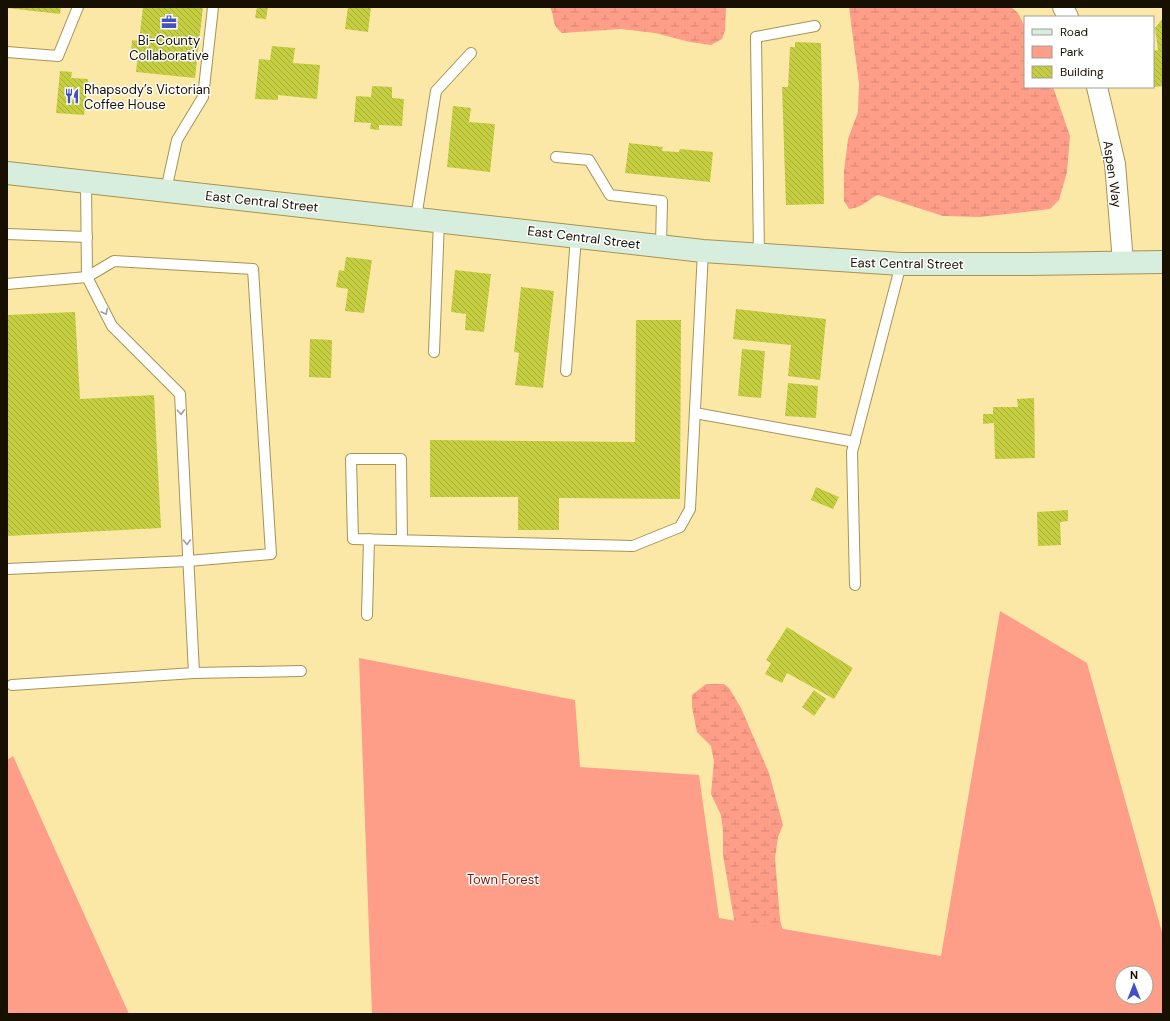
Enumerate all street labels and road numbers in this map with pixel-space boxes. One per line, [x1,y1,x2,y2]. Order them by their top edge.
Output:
street label: Aspen Way [1099,139,1126,209]
street label: East Central Street [205,187,319,216]
street label: East Central Street [527,222,641,253]
street label: East Central Street [850,254,964,273]

